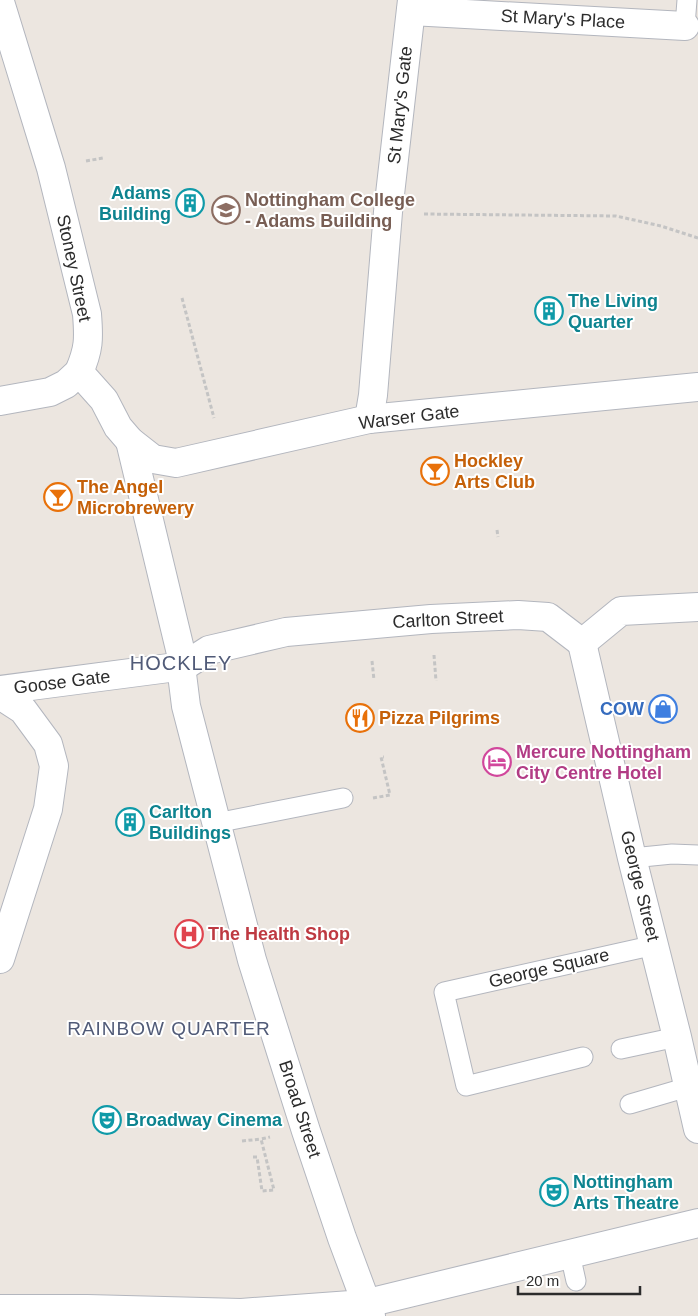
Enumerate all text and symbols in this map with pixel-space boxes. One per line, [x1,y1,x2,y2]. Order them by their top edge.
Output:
street label: St Mary's Place [500,6,626,32]
street label: St Mary's Gate [384,45,416,165]
place label: Adams Building [99,183,171,224]
building icon: Adams Building [175,188,205,218]
place label: Nottingham College - Adams Building [245,190,415,231]
school or university icon: Nottingham College - Adams Building [211,195,241,225]
street label: Stoney Street [53,213,95,323]
place label: The Living Quarter [568,291,658,332]
building icon: The Living Quarter [534,296,564,326]
street label: Warser Gate [357,401,461,433]
place label: Hockley Arts Club [454,451,535,492]
bar icon: Hockley Arts Club [420,456,450,486]
place label: The Angel Microbrewery [77,477,194,518]
bar icon: The Angel Microbrewery [43,482,73,512]
street label: Carlton Street [392,606,504,632]
district label: HOCKLEY [130,652,232,674]
street label: Goose Gate [13,666,111,698]
shop icon: COW [648,694,678,724]
place label: COW [600,699,644,719]
restaurant icon: Pizza Pilgrims [345,703,375,733]
place label: Pizza Pilgrims [379,708,500,728]
place label: Mercure Nottingham City Centre Hotel [516,742,691,783]
hotel icon: Mercure Nottingham City Centre Hotel [482,747,512,777]
place label: Carlton Buildings [149,802,231,843]
building icon: Carlton Buildings [115,807,145,837]
street label: George Street [617,829,663,943]
hospital icon: The Health Shop [174,919,204,949]
place label: The Health Shop [208,924,350,944]
street label: George Square [487,944,611,992]
district label: RAINBOW QUARTER [67,1018,271,1039]
street label: Broad Street [275,1058,325,1160]
theatre icon: Broadway Cinema [92,1105,122,1135]
place label: Broadway Cinema [126,1110,283,1130]
place label: Nottingham Arts Theatre [573,1172,679,1213]
theatre icon: Nottingham Arts Theatre [539,1177,569,1207]
scale bar [518,1264,640,1296]
text: 20 m [526,1272,559,1289]

